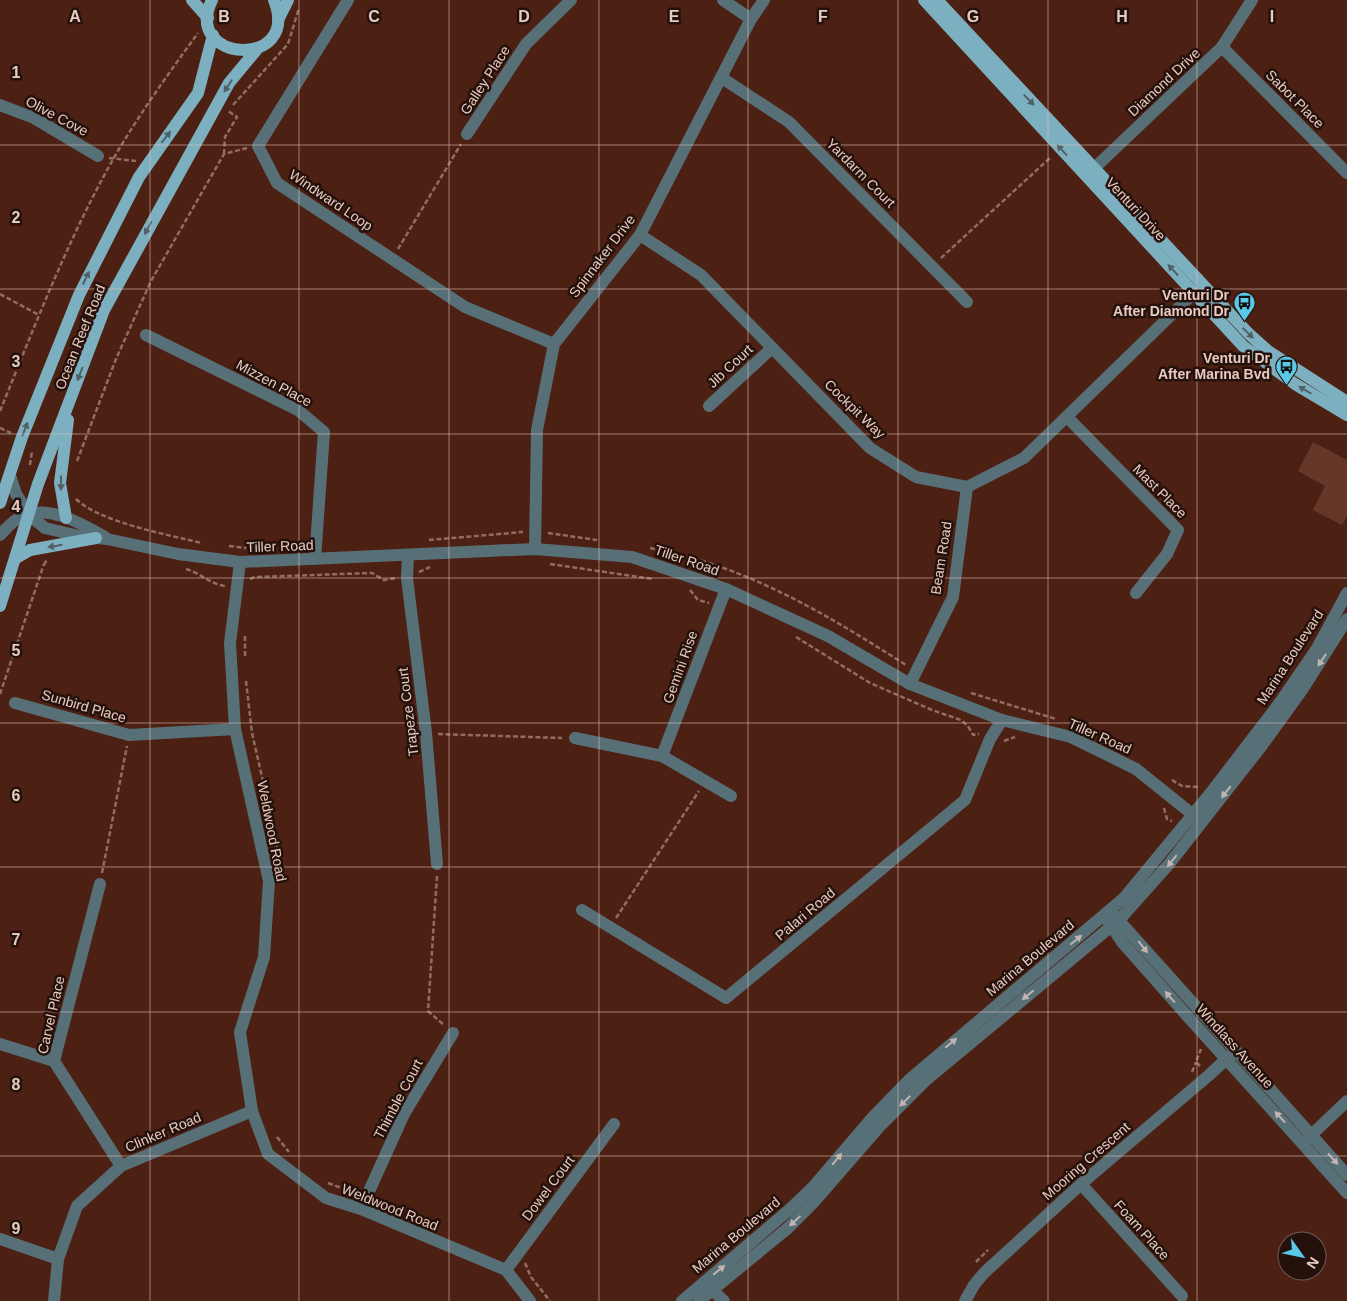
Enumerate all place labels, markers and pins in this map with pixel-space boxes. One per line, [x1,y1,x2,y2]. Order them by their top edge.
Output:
place label: Venturi Dr After Diamond Dr [1113,287,1230,319]
bus stop icon: Venturi Dr After Diamond Dr [1233,291,1257,322]
place label: Venturi Dr After Marina Bvd [1158,350,1271,382]
bus stop icon: Venturi Dr After Marina Bvd [1274,354,1298,385]

